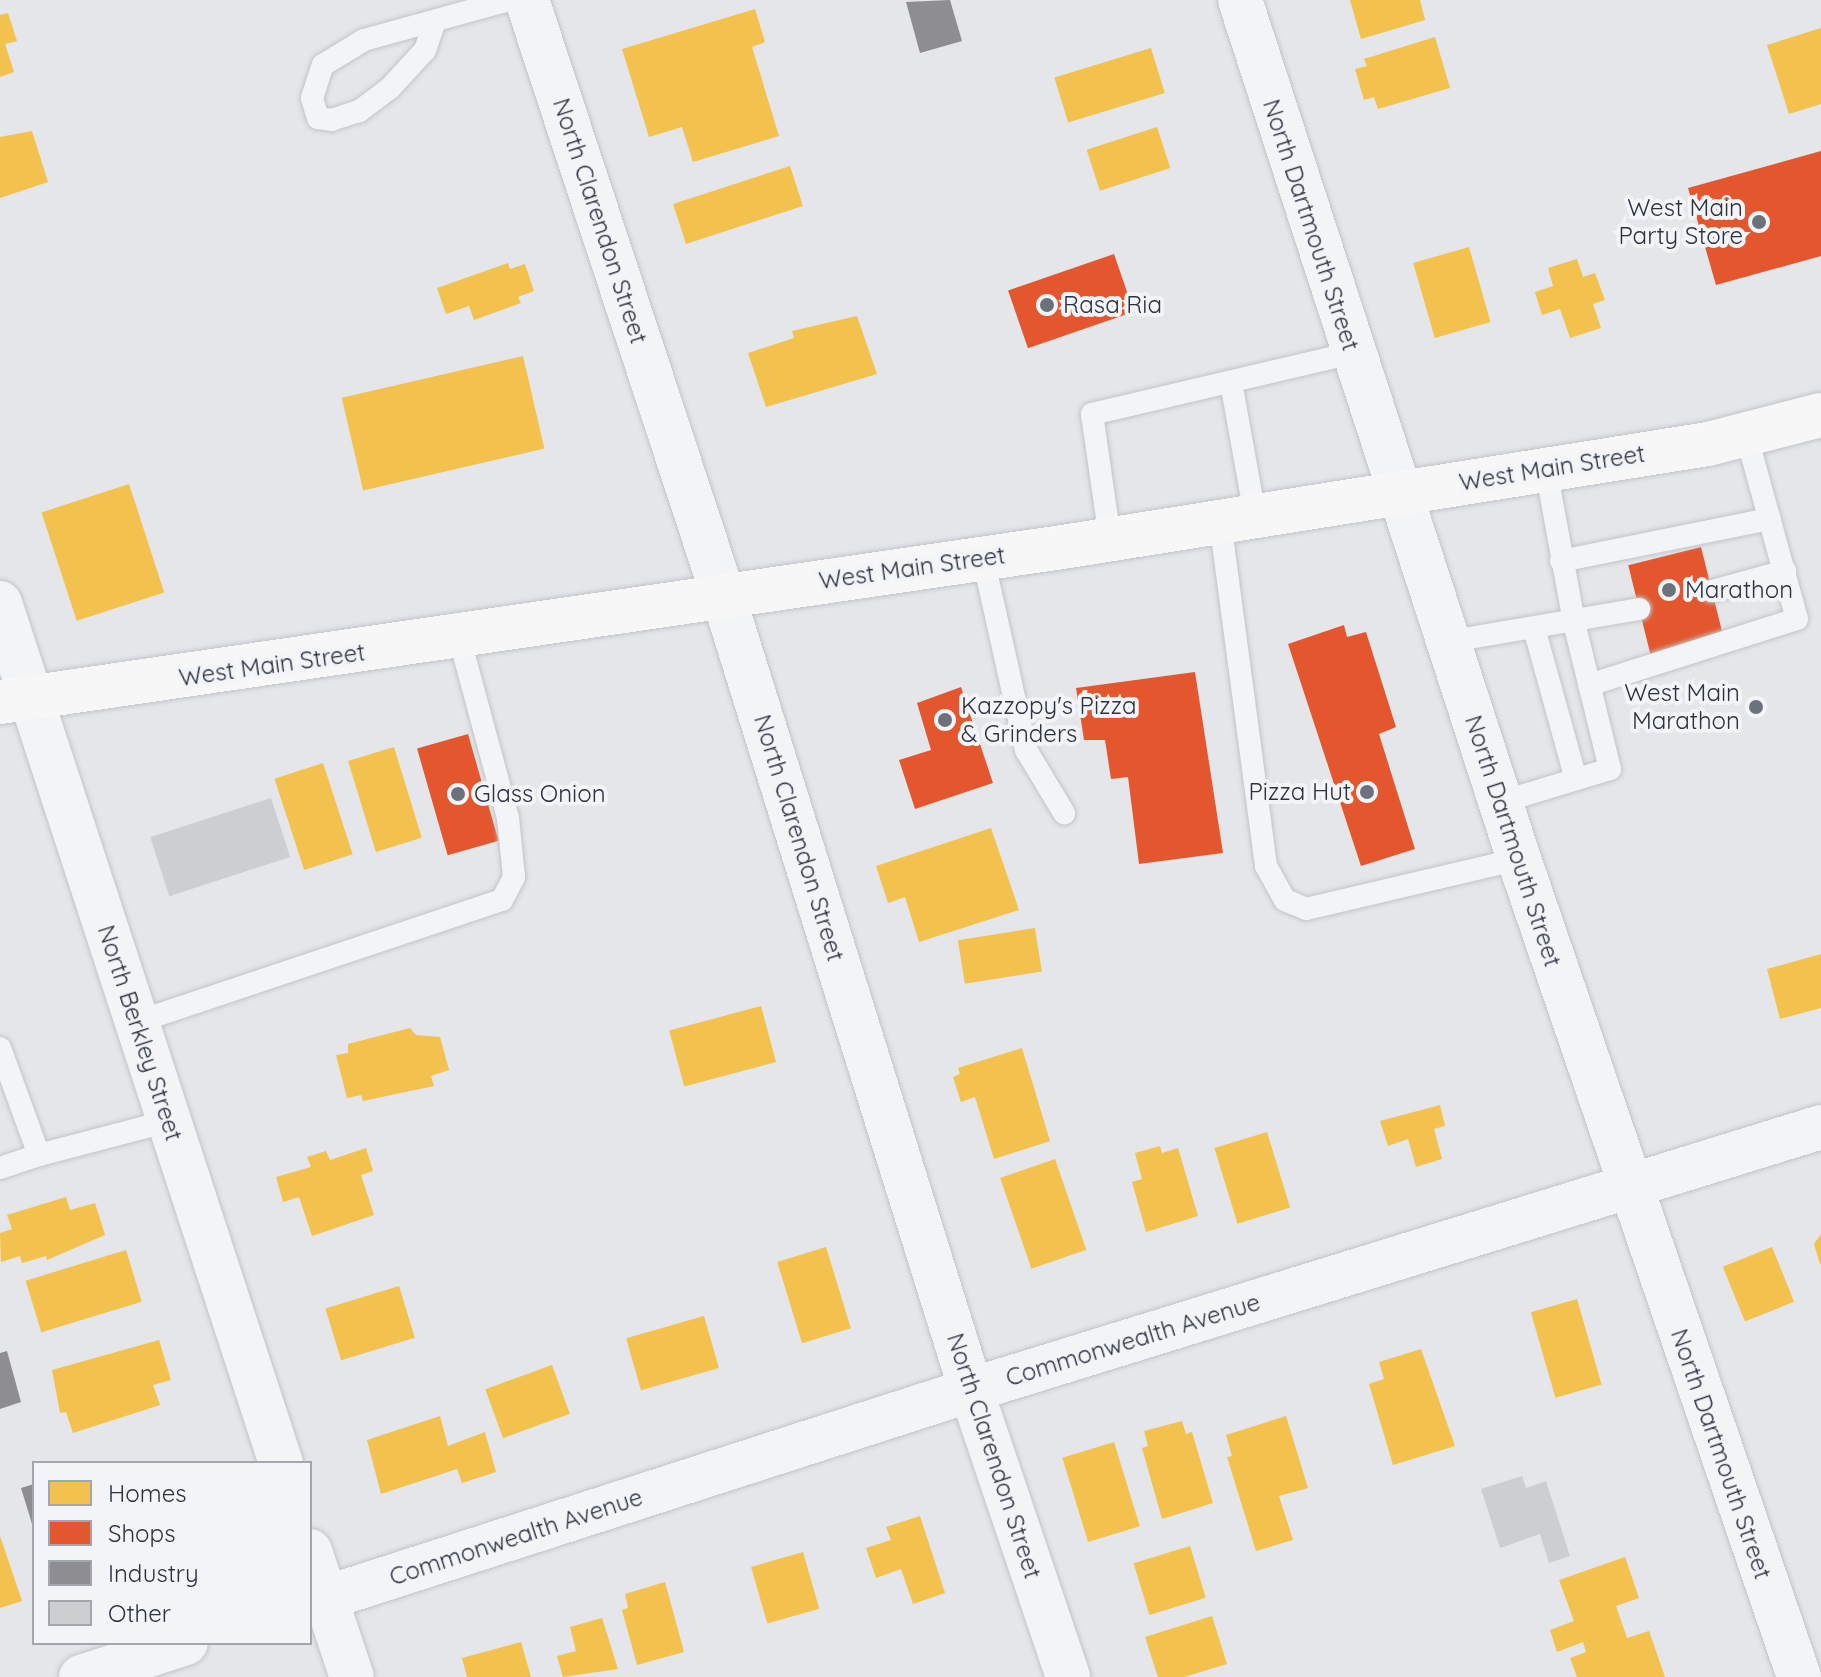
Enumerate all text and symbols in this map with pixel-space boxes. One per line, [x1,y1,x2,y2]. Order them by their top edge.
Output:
street label: North Clarendon Street [547,95,653,347]
street label: North Dartmouth Street [1257,96,1365,354]
place label: West Main Party Store [1618,194,1743,250]
marker: West Main Party Store [1750,213,1768,231]
place label: Rasa Ria [1063,291,1162,319]
marker: Rasa Ria [1038,296,1056,314]
street label: West Main Street [1457,439,1647,497]
street label: West Main Street [817,541,1007,595]
place label: Marathon [1685,576,1793,604]
marker: Marathon [1660,581,1678,599]
street label: West Main Street [177,638,367,692]
place label: West Main Marathon [1624,679,1740,735]
place label: Kazzopy's Pizza & Grinders [961,692,1137,748]
marker: West Main Marathon [1747,698,1765,716]
street label: North Clarendon Street [748,711,850,965]
marker: Kazzopy's Pizza & Grinders [936,711,954,729]
street label: North Dartmouth Street [1459,712,1567,970]
place label: Pizza Hut [1248,778,1351,806]
place label: Glass Onion [474,780,606,808]
marker: Pizza Hut [1358,783,1376,801]
marker: Glass Onion [449,785,467,803]
street label: North Berkley Street [92,921,188,1145]
street label: Commonwealth Avenue [1002,1288,1264,1392]
street label: North Dartmouth Street [1665,1325,1777,1583]
street label: North Clarendon Street [941,1330,1047,1582]
legend [32,1461,312,1645]
text: Homes [108,1478,186,1508]
street label: Commonwealth Avenue [386,1482,646,1592]
text: Shops [108,1518,175,1548]
text: Industry [108,1558,199,1588]
text: Other [108,1598,171,1628]

